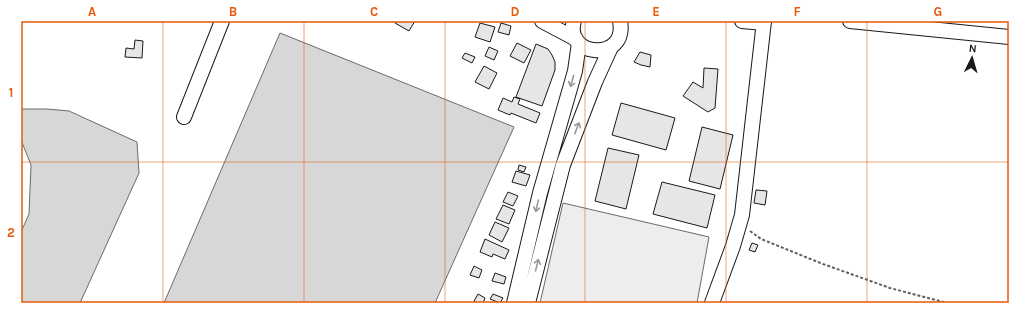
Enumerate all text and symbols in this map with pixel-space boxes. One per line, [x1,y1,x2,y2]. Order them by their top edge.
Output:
text: A [88,4,96,19]
text: B [229,4,237,19]
text: C [370,4,378,19]
text: D [511,4,520,19]
text: E [652,4,660,19]
text: F [793,4,801,19]
text: G [934,4,942,19]
north arrow [952,38,992,78]
text: N [968,42,977,55]
one-way arrow [568,74,575,87]
text: 1 [9,85,13,100]
one-way arrow [573,123,581,135]
one-way arrow [532,199,540,212]
text: 2 [7,225,15,240]
one-way arrow [534,259,542,272]

